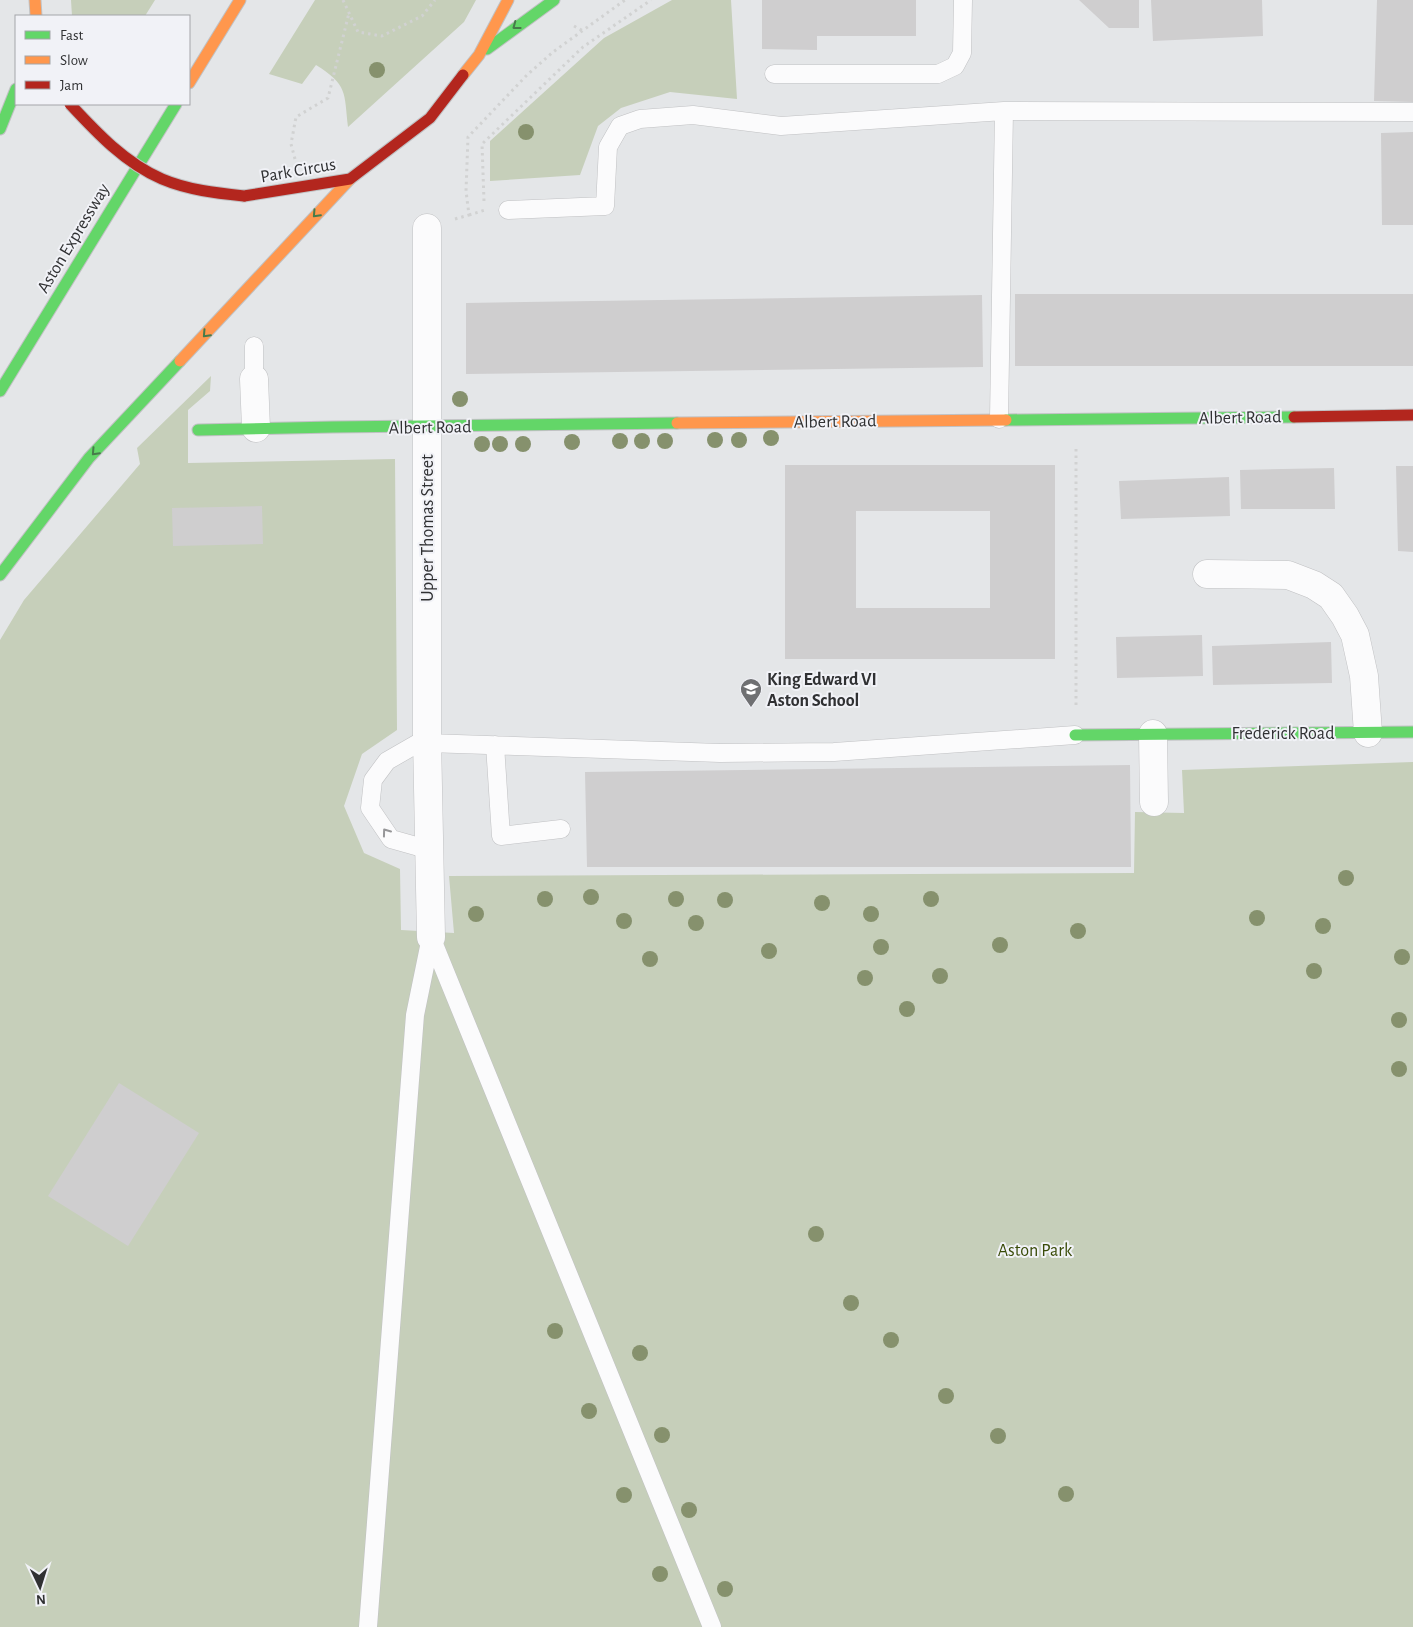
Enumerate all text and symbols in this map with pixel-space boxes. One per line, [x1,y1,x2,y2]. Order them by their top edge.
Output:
legend [15,15,190,105]
one-way arrow [513,21,522,29]
text: Fast [60,28,84,43]
text: Slow [60,53,88,68]
text: Jam [60,78,83,93]
street label: Park Circus [259,155,337,186]
street label: Aston Expressway [34,180,114,296]
one-way arrow [313,209,322,218]
one-way arrow [203,328,212,337]
street label: Albert Road [1198,408,1282,428]
street label: Albert Road [793,412,877,432]
street label: Albert Road [388,418,472,438]
one-way arrow [92,446,101,455]
street label: Upper Thomas Street [419,454,437,602]
place label: King Edward VI Aston School [767,671,877,710]
school or university icon: King Edward VI Aston School [739,677,763,708]
street label: Frederick Road [1232,725,1334,743]
one-way arrow [383,828,392,837]
park label: Aston Park [998,1242,1073,1260]
north arrow [15,1562,65,1612]
text: N [35,1592,46,1606]

